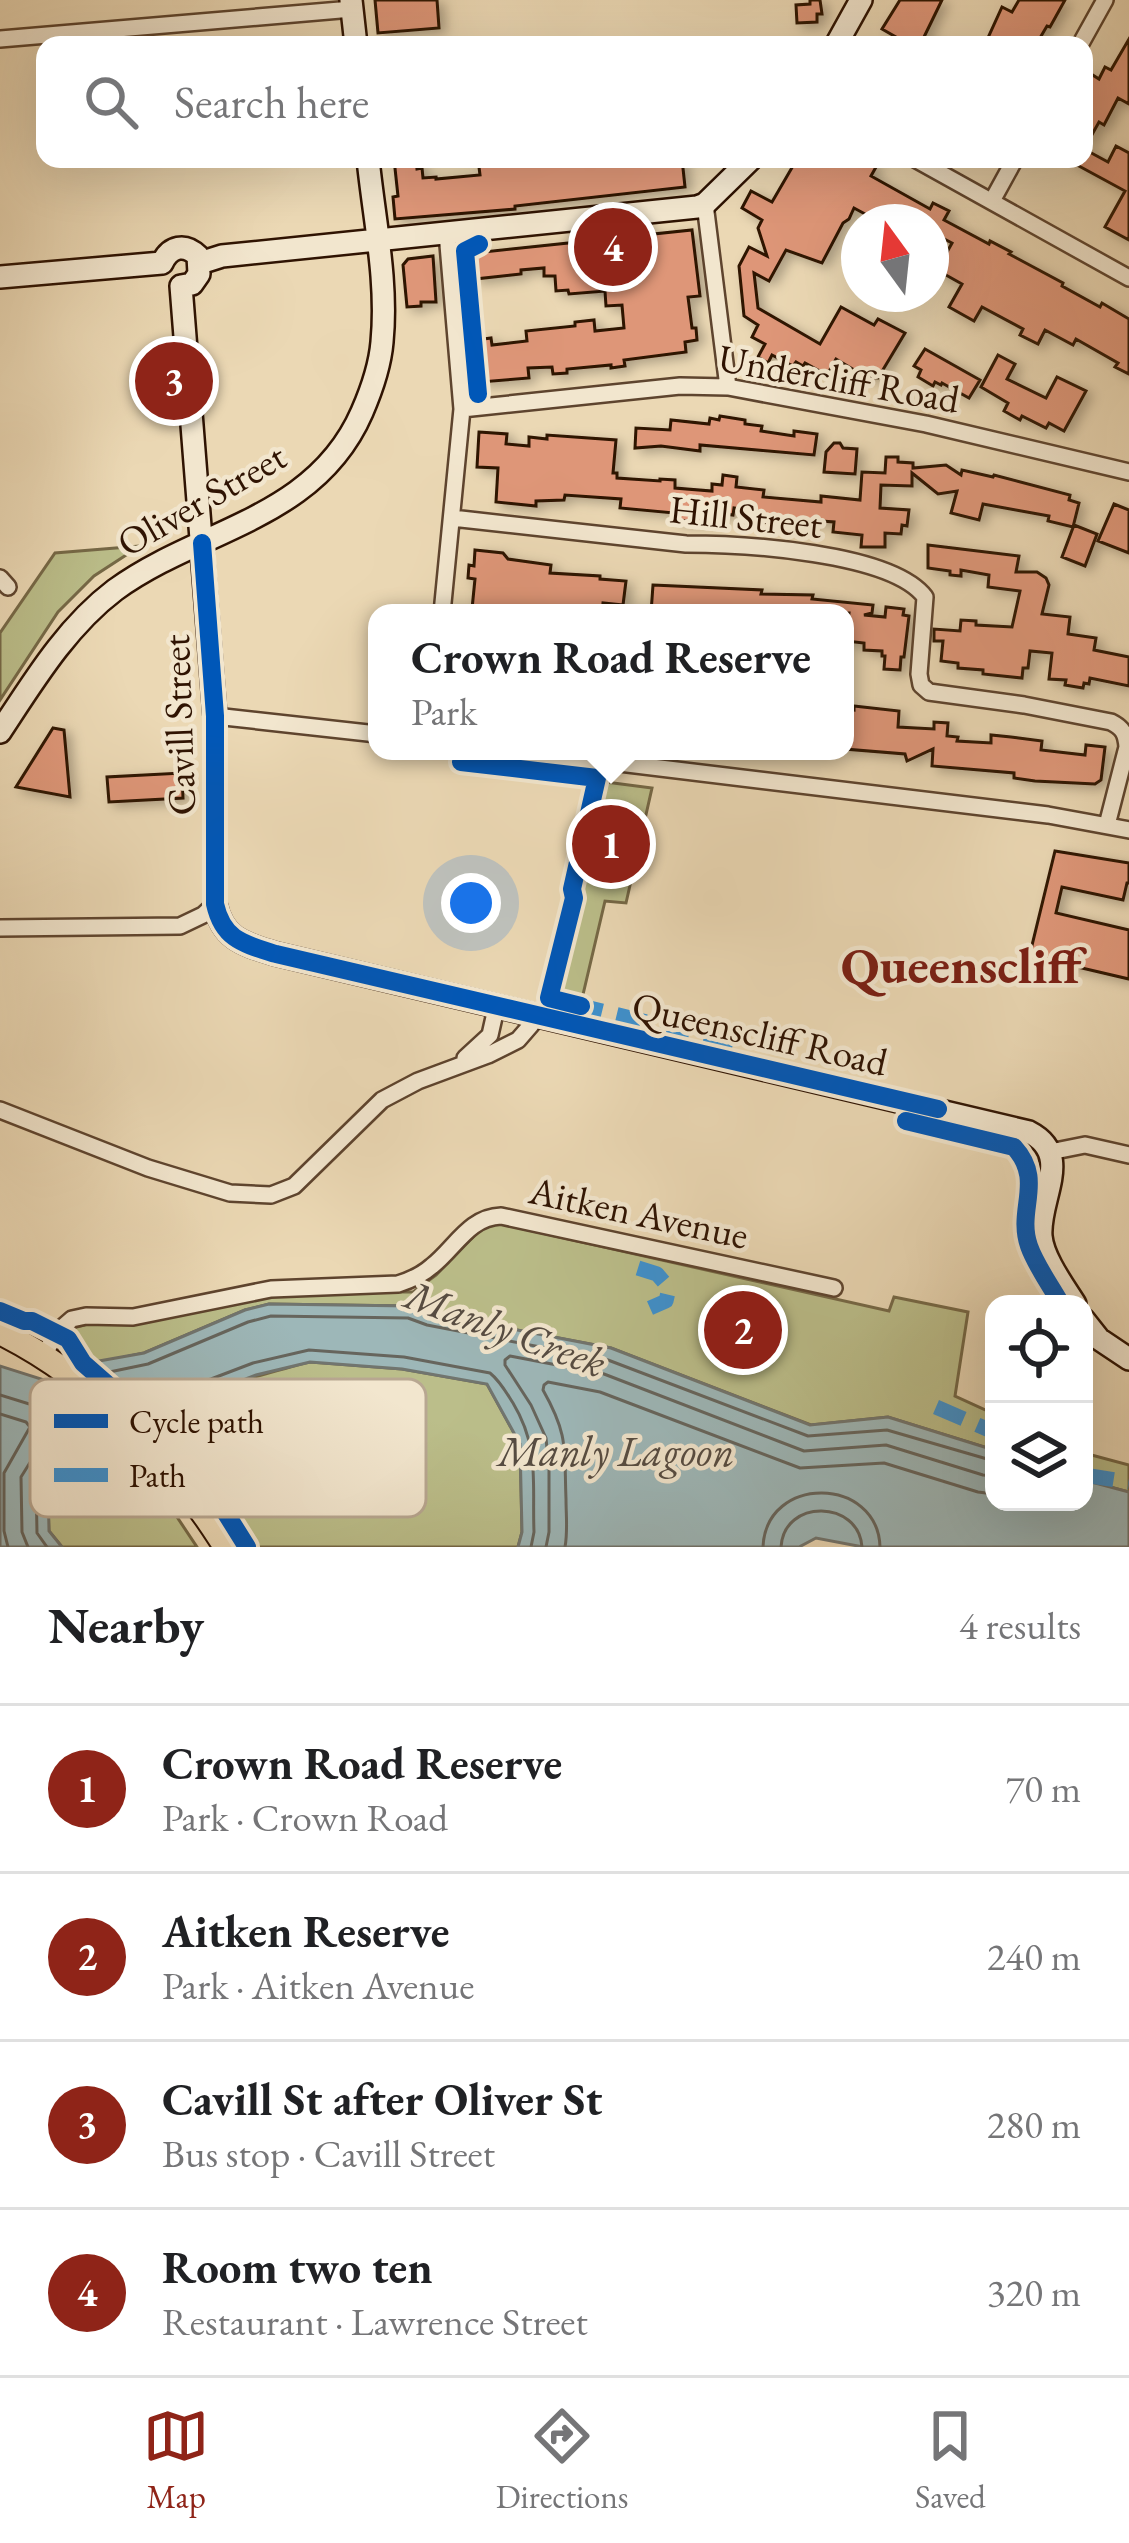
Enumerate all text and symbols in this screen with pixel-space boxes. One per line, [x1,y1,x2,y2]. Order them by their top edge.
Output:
search box [36,36,1093,168]
icon: search [78,69,144,135]
text: Search here [174,73,369,131]
pin: 4 [574,202,652,292]
north arrow [841,204,949,312]
street label: Undercliff Road [714,332,964,425]
pin: 3 [135,336,213,426]
street label: Oliver Street [108,431,295,568]
street label: Hill Street [667,483,825,550]
popup [368,604,854,760]
text: Crown Road Reserve [411,628,811,686]
street label: Cavill Street [150,633,207,816]
text: Park [411,686,477,737]
pin: 1 [572,799,650,889]
your location [441,873,501,933]
district label: Queenscliff [841,932,1087,998]
street label: Queenscliff Road [627,979,893,1088]
street label: Aitken Avenue [524,1164,753,1261]
water label: Manly Creek [395,1266,614,1390]
pin: 2 [704,1285,782,1375]
map controls [985,1295,1093,1511]
button: locate [985,1295,1093,1403]
legend [30,1379,426,1517]
text: Cycle path [129,1400,264,1443]
button: layers [985,1403,1093,1511]
water label: Manly Lagoon [495,1424,734,1479]
text: Path [129,1454,186,1497]
text: Nearby [48,1592,204,1658]
text: 4 results [959,1600,1081,1651]
text: Crown Road Reserve [162,1734,562,1792]
text: 1 [77,1763,97,1814]
text: 70 m [1005,1763,1081,1814]
text: Park · Crown Road [162,1792,448,1843]
text: Aitken Reserve [162,1902,449,1960]
text: 2 [77,1931,97,1982]
text: 240 m [987,1931,1081,1982]
text: Park · Aitken Avenue [162,1960,474,2011]
text: Cavill St after Oliver St [162,2070,602,2128]
text: 3 [77,2099,97,2150]
text: 280 m [987,2099,1081,2150]
text: Bus stop · Cavill Street [162,2128,495,2179]
text: Room two ten [162,2238,433,2296]
text: 4 [77,2267,97,2318]
text: 320 m [987,2267,1081,2318]
text: Restaurant · Lawrence Street [162,2296,588,2347]
tab: Map [143,2403,209,2518]
tab: Directions [496,2403,629,2518]
tab: Saved [915,2403,986,2518]

